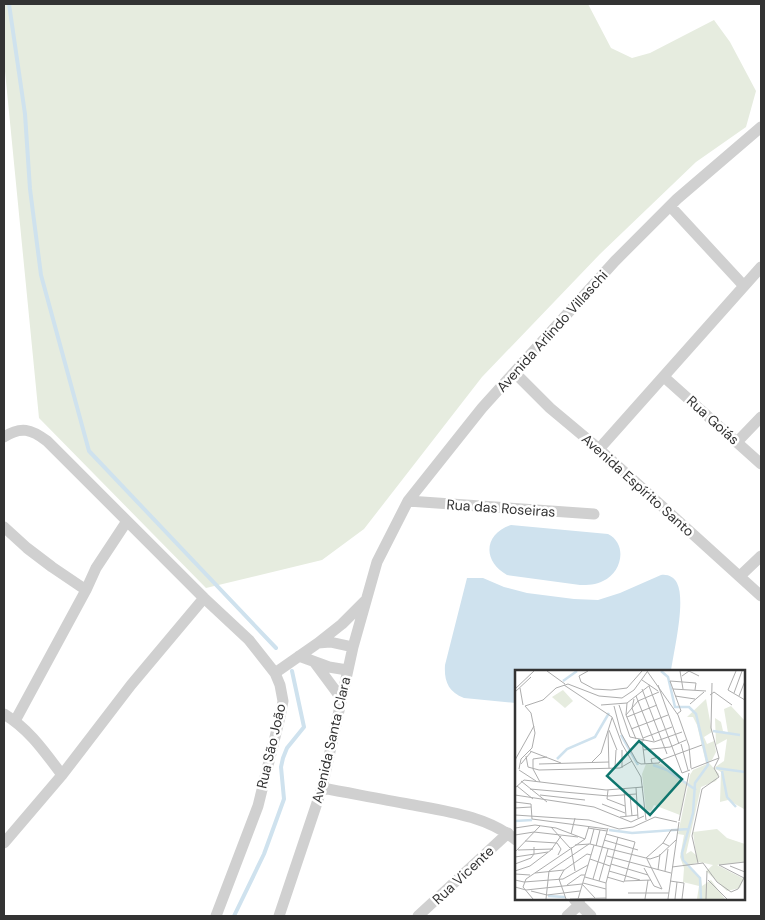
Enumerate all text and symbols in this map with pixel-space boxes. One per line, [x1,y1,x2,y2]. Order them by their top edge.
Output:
street label: Avenida Arlindo Villaschi [492,266,612,396]
street label: Rua Goiás [683,392,743,448]
street label: Avenida Espírito Santo [578,430,698,540]
street label: Rua das Roseiras [446,495,556,521]
inset map [515,670,745,900]
street label: Avenida Santa Clara [308,675,354,805]
street label: Rua São João [252,702,290,790]
street label: Rua Vicente [428,842,498,908]

